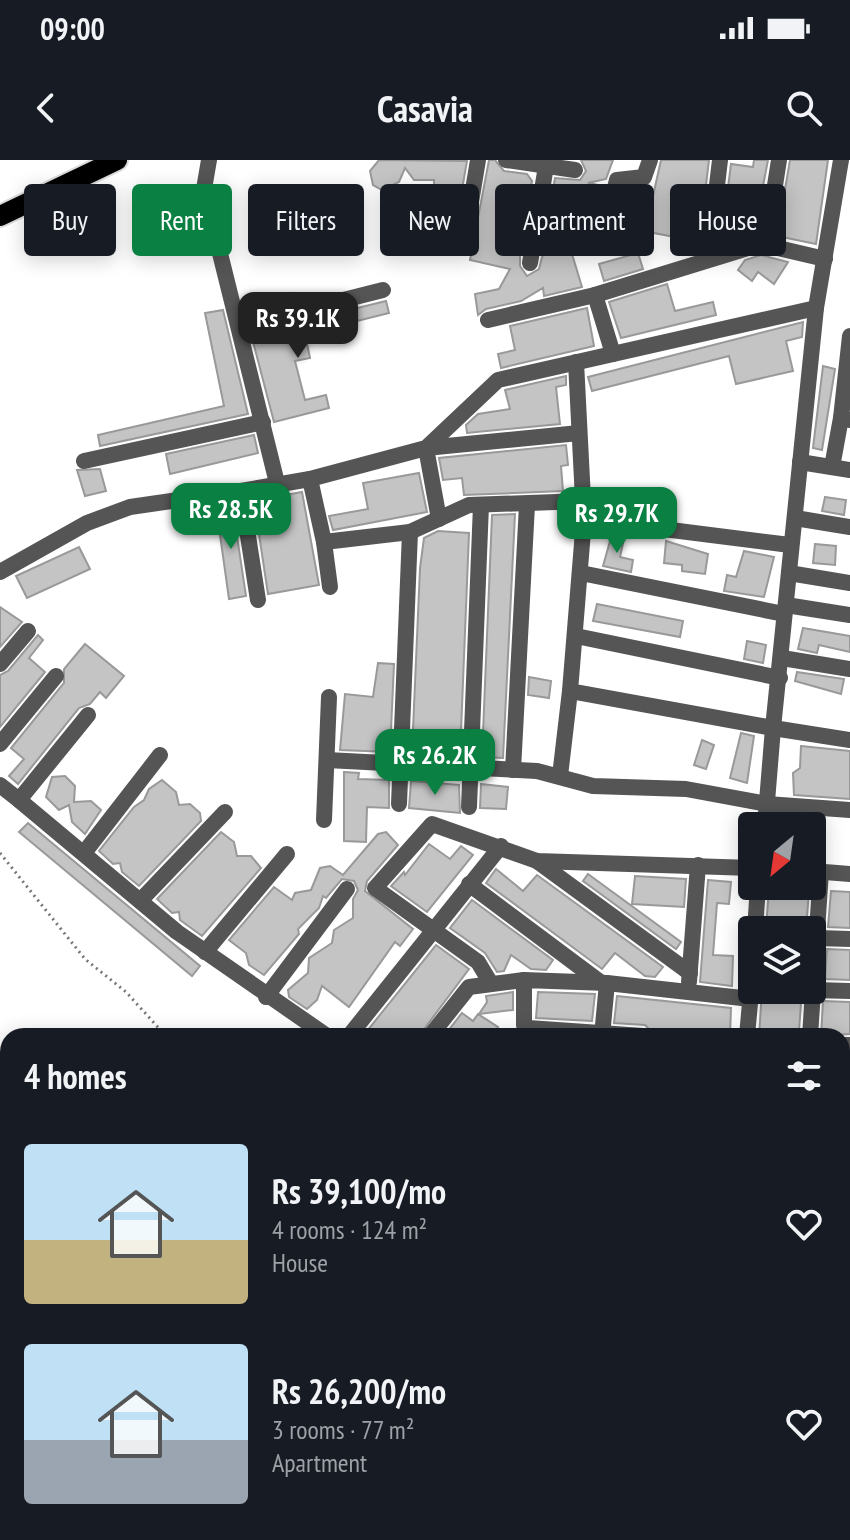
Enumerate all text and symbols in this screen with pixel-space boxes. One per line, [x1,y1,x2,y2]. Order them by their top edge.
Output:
text: 09:00 [40,9,105,48]
text: Casavia [377,85,473,132]
icon: back [24,86,68,130]
icon: search [782,86,826,130]
chip: Buy [24,184,116,256]
chip: Rent [132,184,232,256]
chip: Filters [248,184,364,256]
chip: New [380,184,479,256]
chip: Apartment [495,184,654,256]
chip: House [670,184,786,256]
pin: Rs 39.1K [215,292,381,360]
text: Rs 39.1K [256,301,340,334]
pin: Rs 28.5K [148,483,314,551]
pin: Rs 29.7K [534,487,700,555]
text: Rs 28.5K [189,492,273,525]
text: Rs 29.7K [575,496,659,529]
pin: Rs 26.2K [352,729,518,797]
text: Rs 26.2K [393,738,477,771]
north arrow [738,812,826,900]
map controls [738,812,826,1004]
button: layers [738,916,826,1004]
text: 4 homes [24,1054,127,1098]
icon: filters [782,1054,826,1098]
text: Rs 39,100/mo [272,1169,446,1213]
icon: home [88,1176,184,1272]
icon: heart [782,1202,826,1246]
text: 4 rooms · 124 m² [272,1213,427,1246]
text: House [272,1246,328,1279]
text: Rs 26,200/mo [272,1369,446,1413]
icon: home [88,1376,184,1472]
icon: heart [782,1402,826,1446]
text: 3 rooms · 77 m² [272,1413,414,1446]
text: Apartment [272,1446,367,1479]

